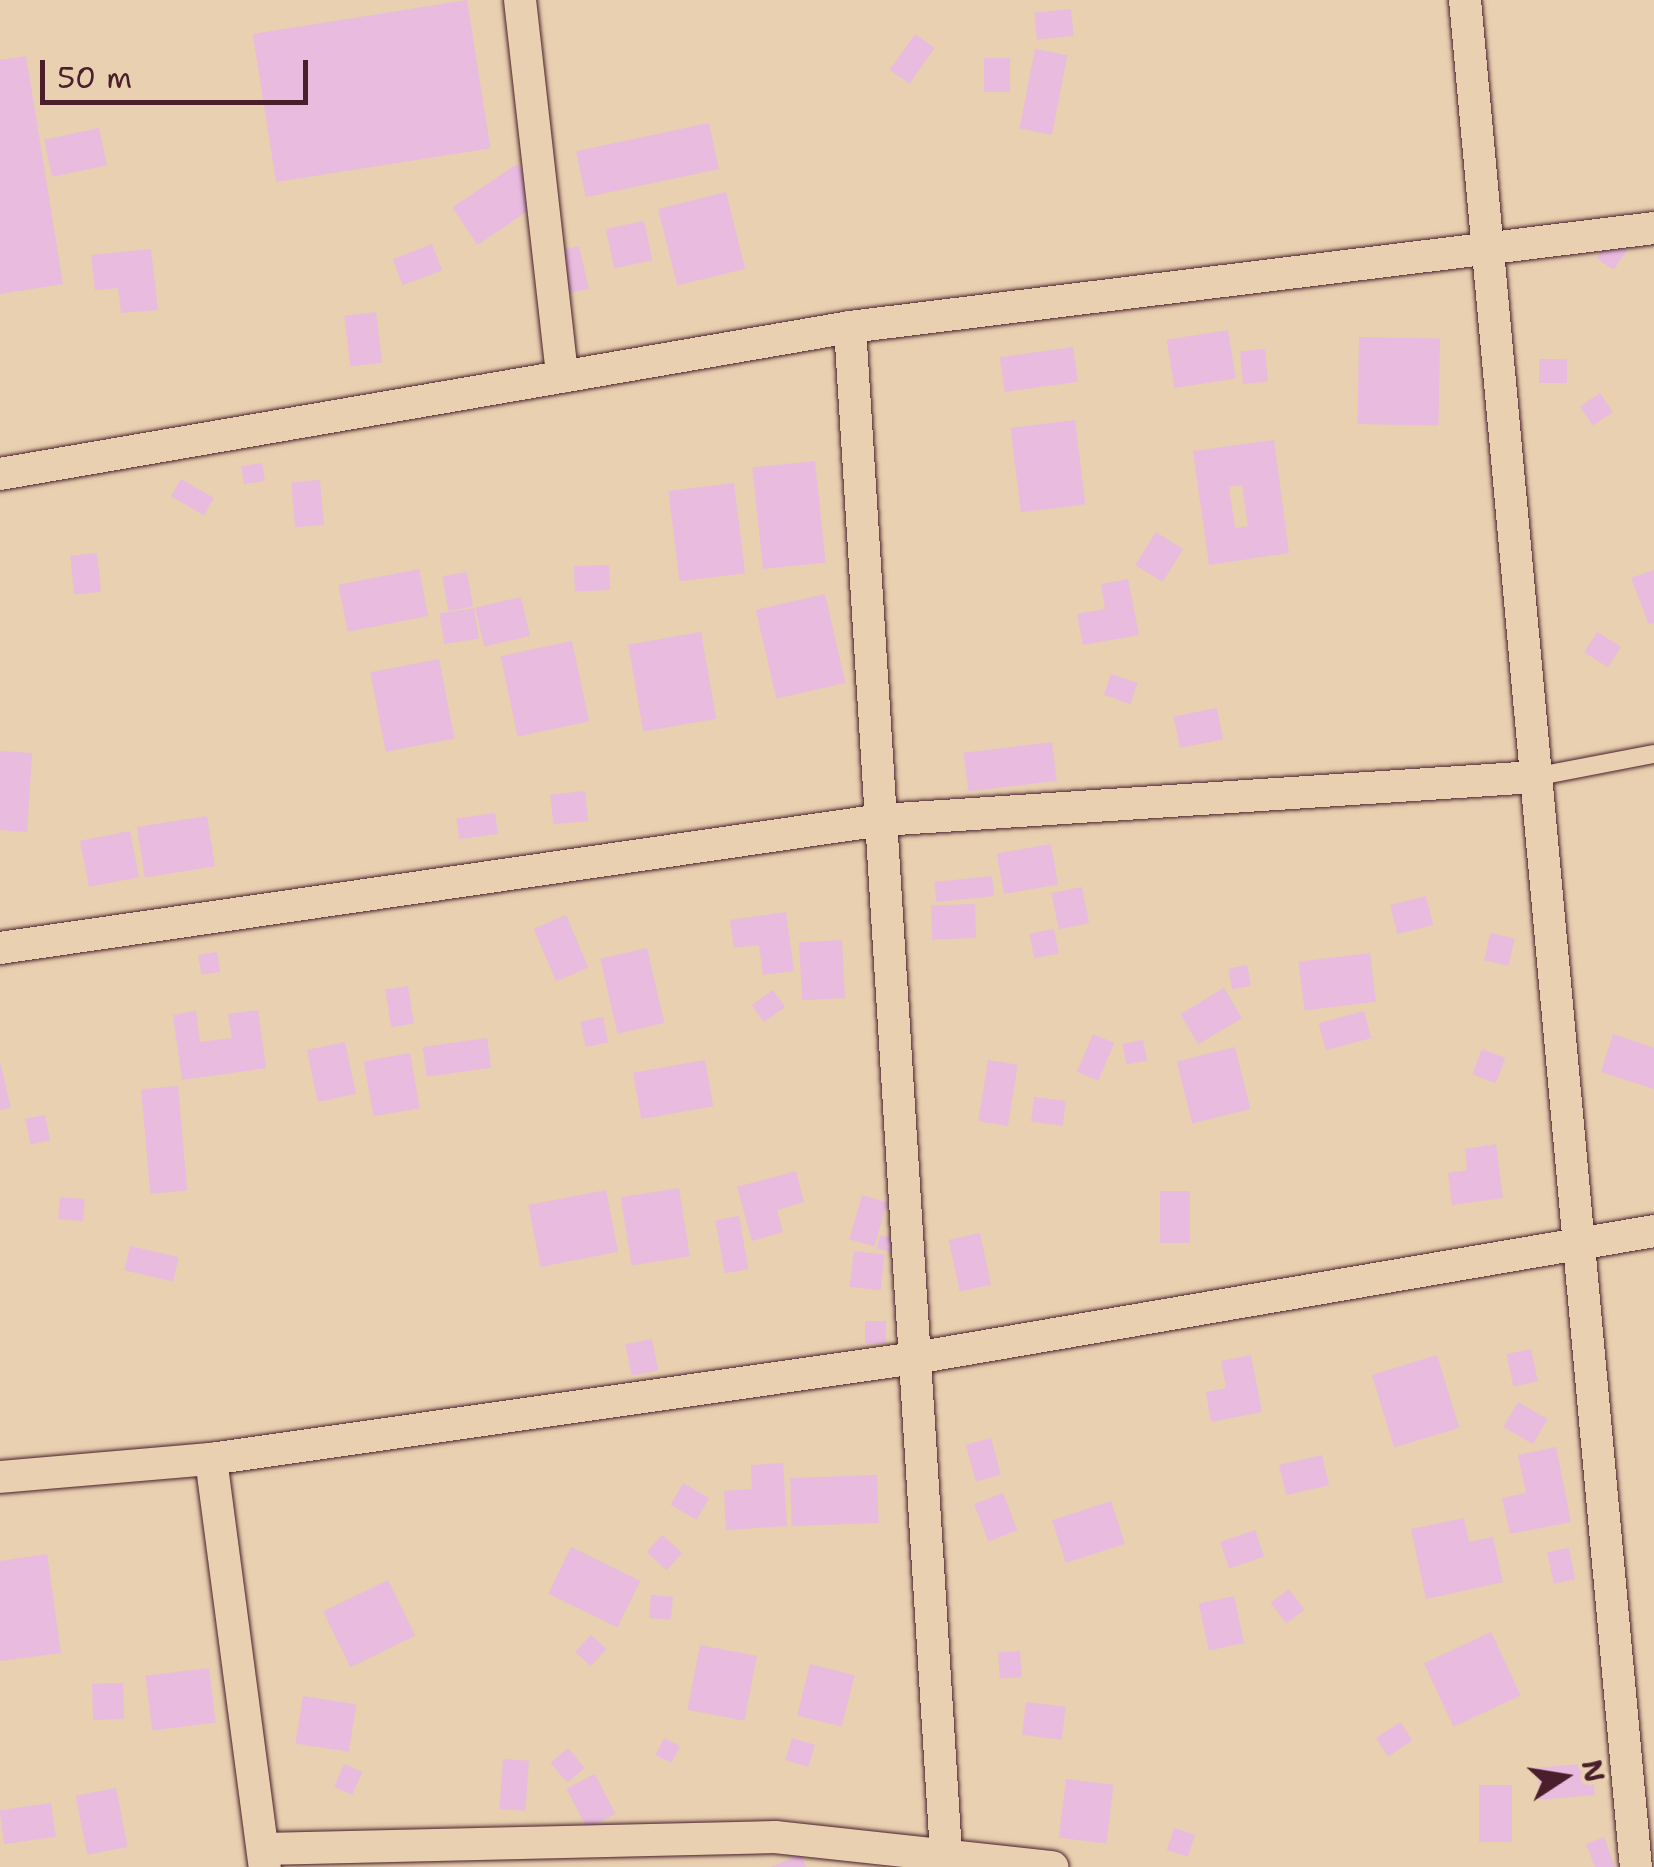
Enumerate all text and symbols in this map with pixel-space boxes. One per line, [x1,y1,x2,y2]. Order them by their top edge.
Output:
scale bar [45,40,312,102]
text: 50 m [57,57,132,98]
north arrow [1514,1727,1614,1827]
text: N [1572,1756,1614,1786]

